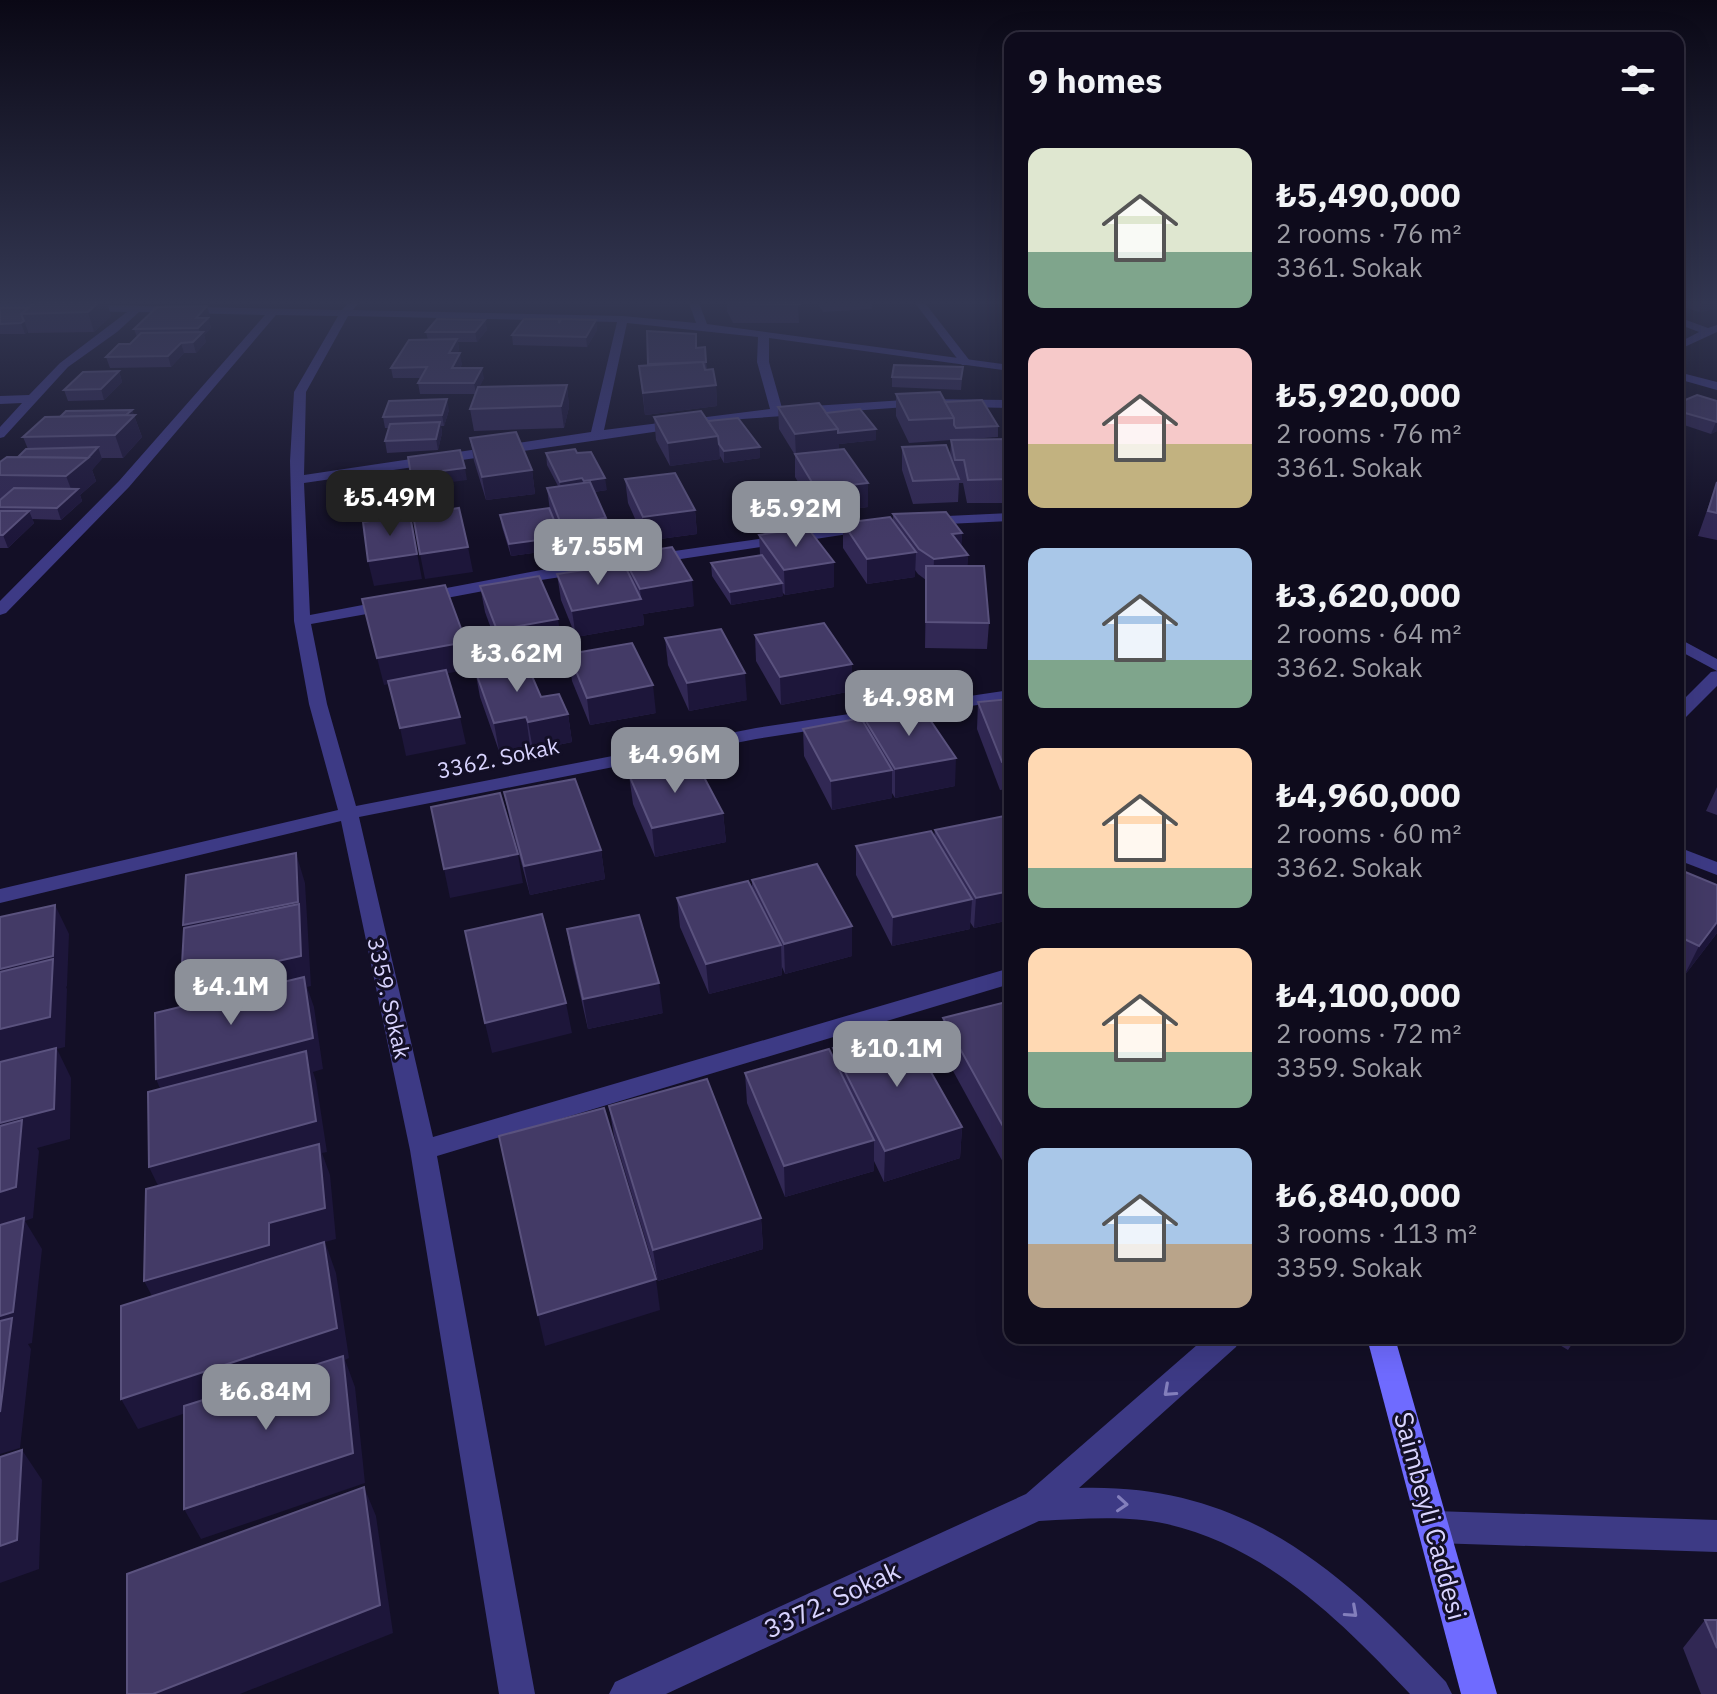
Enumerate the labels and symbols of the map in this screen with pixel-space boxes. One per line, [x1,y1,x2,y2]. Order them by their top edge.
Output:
pin: ₺5.49M [325,470,455,538]
pin: ₺5.92M [731,481,861,549]
pin: ₺7.55M [533,519,663,587]
pin: ₺3.62M [452,626,582,694]
pin: ₺4.98M [844,670,974,738]
pin: ₺4.96M [610,727,740,795]
street label: 3362. Sokak [434,730,562,785]
street label: 3359. Sokak [361,934,418,1062]
pin: ₺4.1M [175,959,287,1027]
pin: ₺10.1M [832,1021,962,1089]
pin: ₺6.84M [201,1364,331,1432]
one-way arrow [1163,1381,1178,1395]
street label: Saimbeyli Caddesi [1387,1408,1475,1623]
one-way arrow [1116,1495,1129,1512]
street label: 3372. Sokak [758,1553,905,1645]
one-way arrow [1342,1603,1357,1617]

